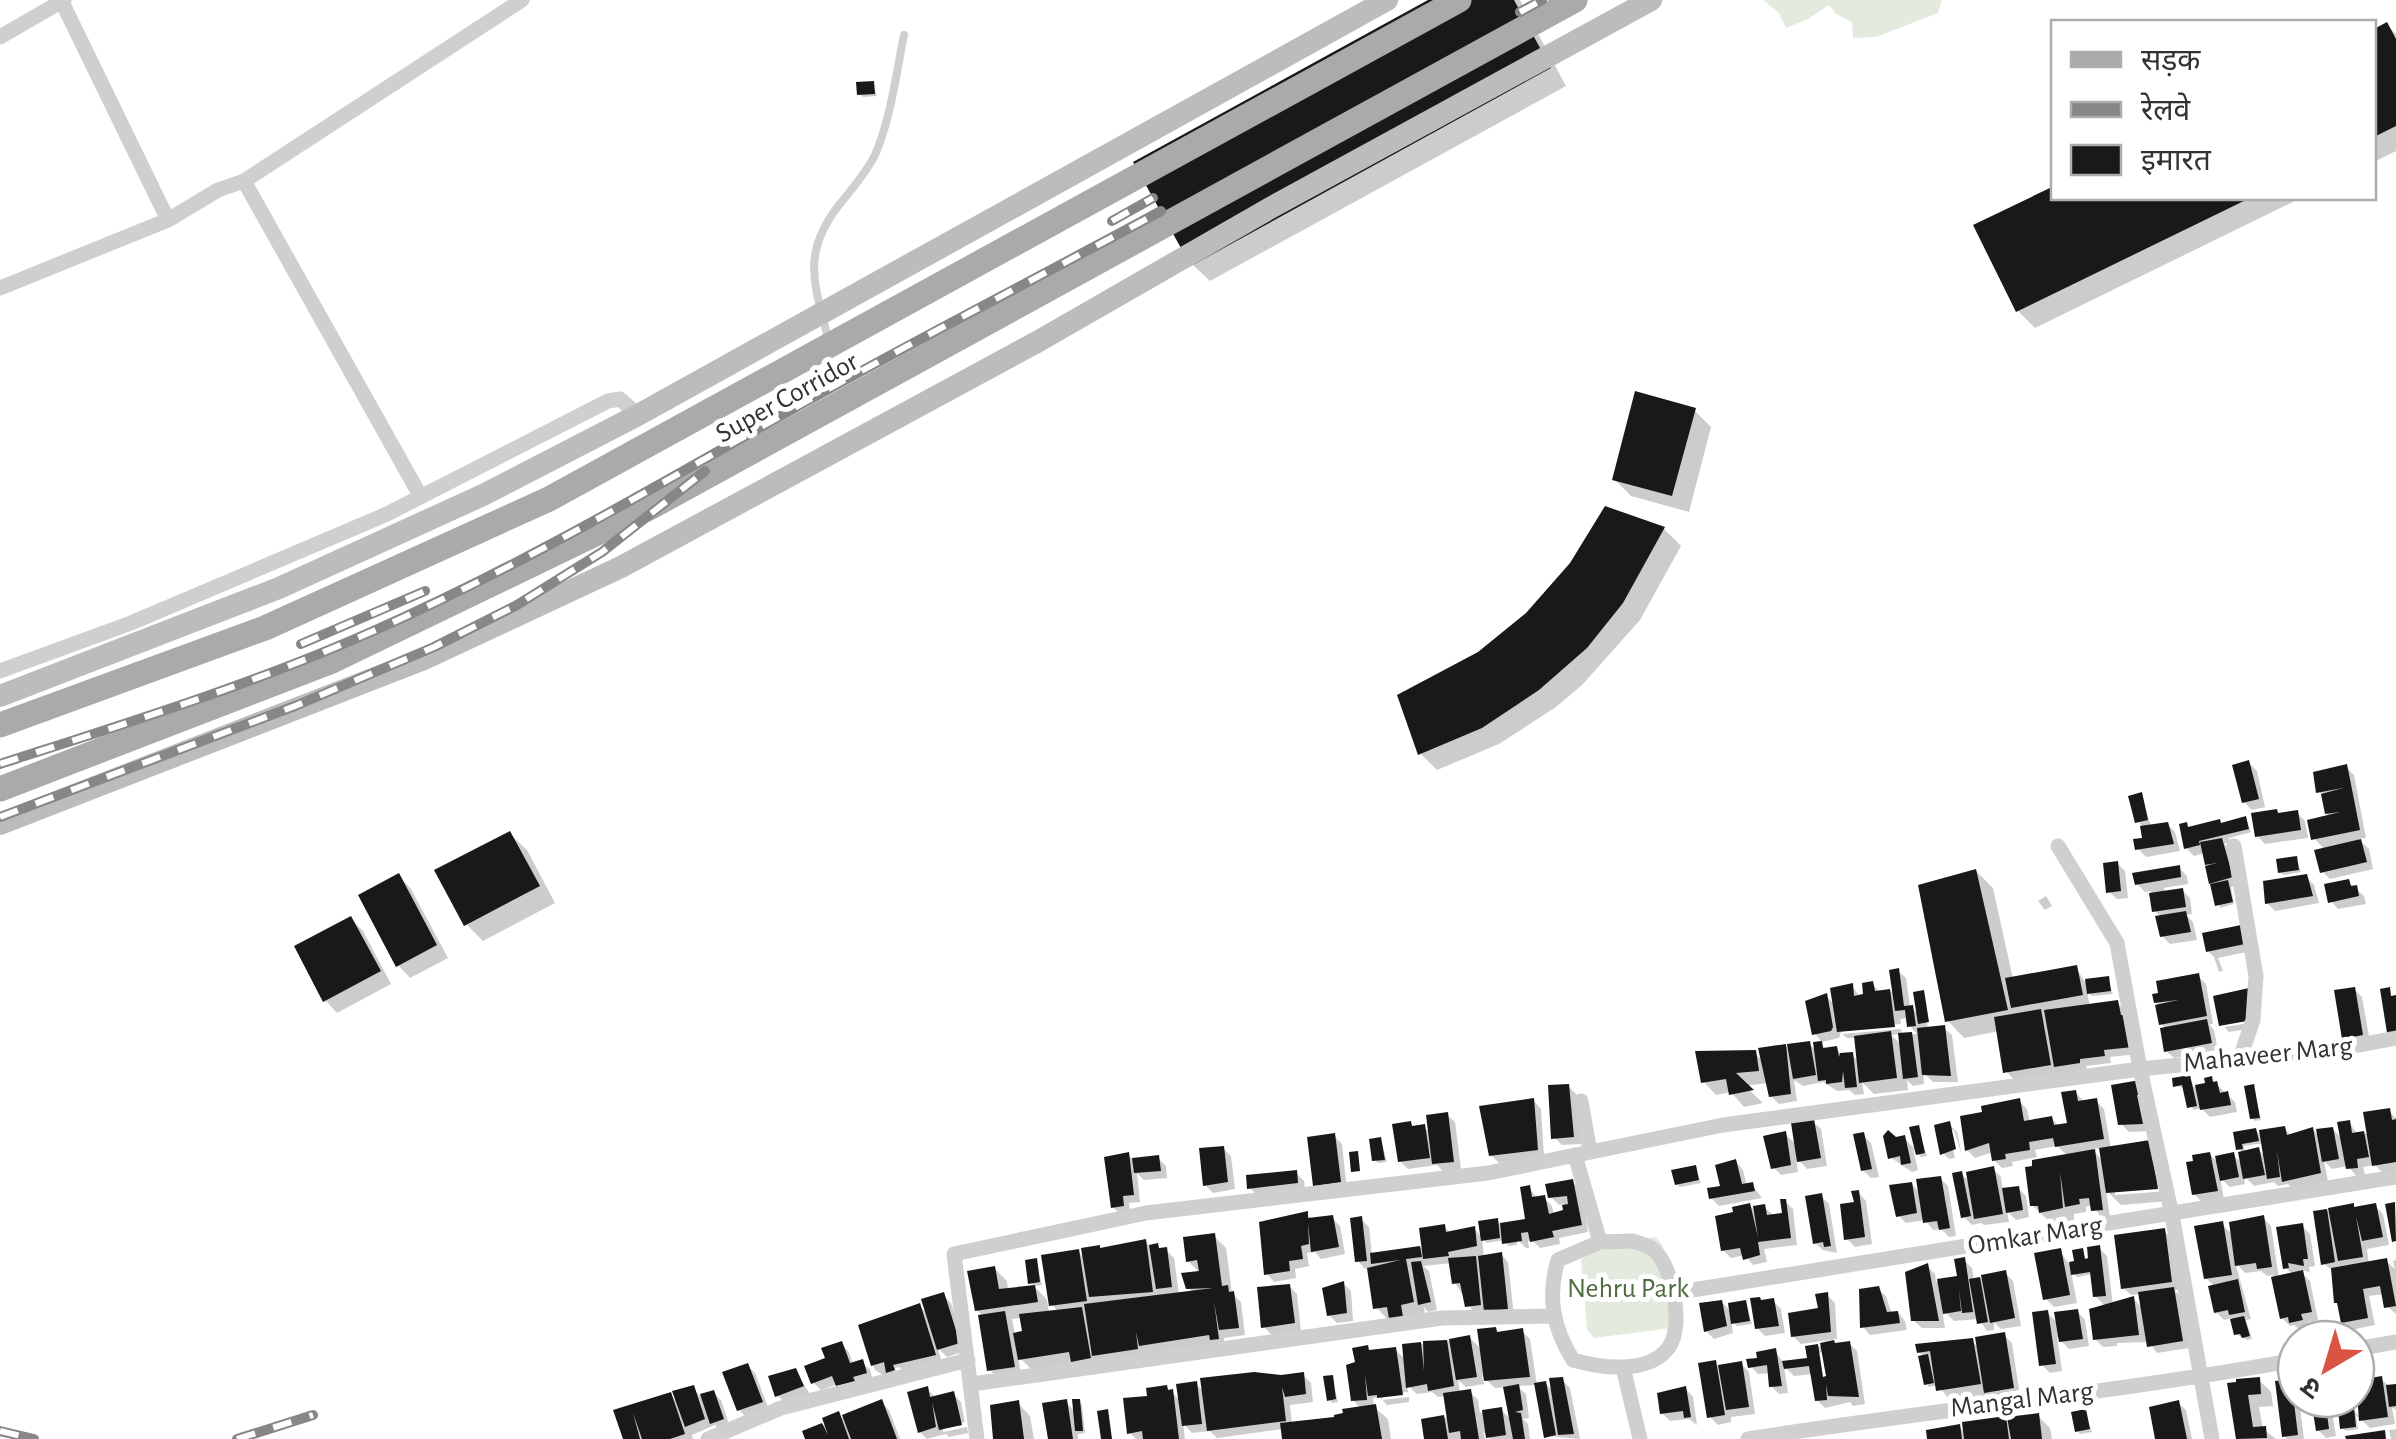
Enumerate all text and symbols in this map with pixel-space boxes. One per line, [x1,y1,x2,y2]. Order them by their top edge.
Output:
legend [2051,20,2376,200]
text: सड़क [2141,46,2201,77]
text: रेलवे [2140,92,2192,126]
text: इमारत [2141,146,2212,176]
street label: Super Corridor [711,348,863,448]
street label: Mahaveer Marg [2182,1032,2354,1078]
street label: Omkar Marg [1966,1211,2105,1260]
park label: Nehru Park [1567,1275,1689,1303]
north arrow [2276,1319,2376,1419]
text: उ [2296,1371,2327,1403]
street label: Mangal Marg [1949,1377,2095,1423]

